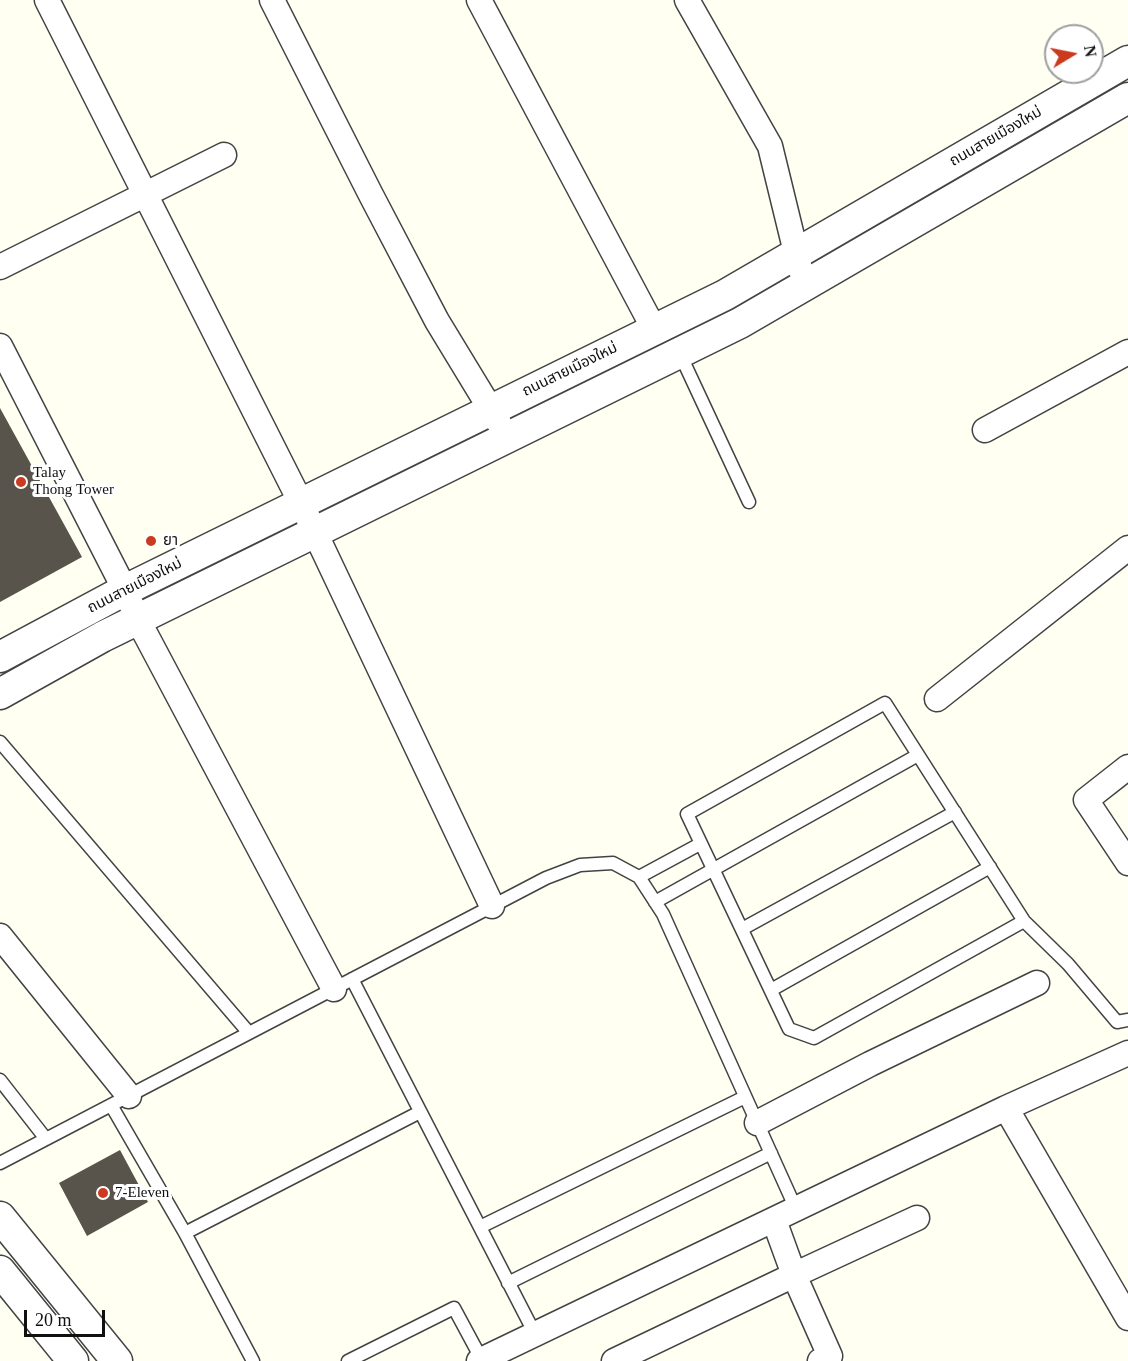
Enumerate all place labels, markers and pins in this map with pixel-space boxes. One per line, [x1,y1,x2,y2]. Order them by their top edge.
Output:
place label: Talay Thong Tower [33,464,114,499]
marker: Talay Thong Tower [14,475,28,489]
place label: ยา [163,532,178,550]
marker: ยา [144,534,158,548]
place label: 7-Eleven [115,1184,169,1202]
marker: 7-Eleven [96,1186,110,1200]

